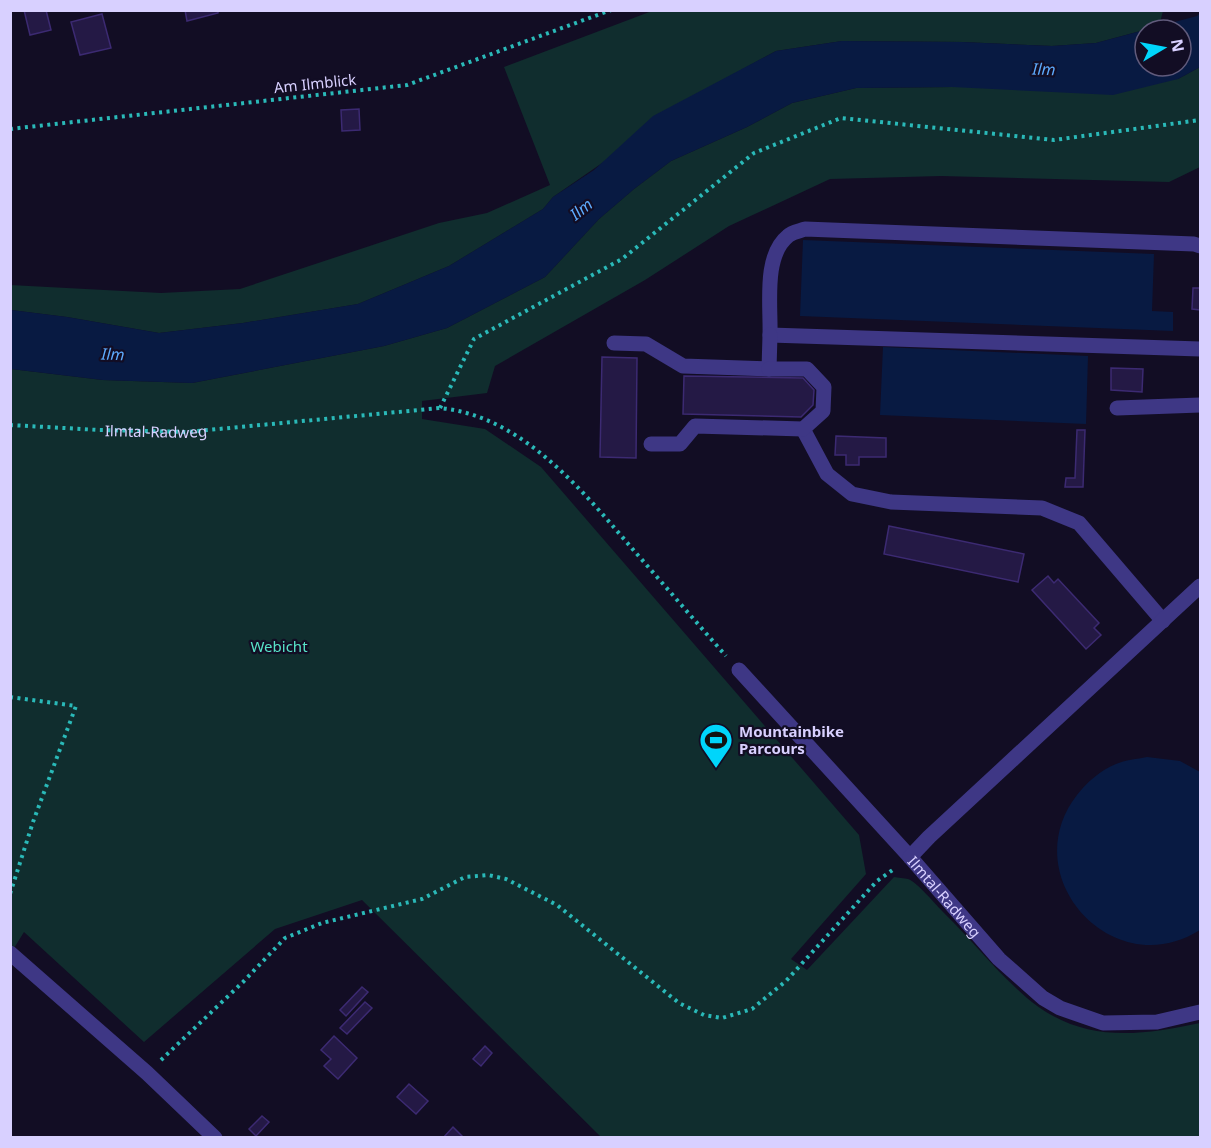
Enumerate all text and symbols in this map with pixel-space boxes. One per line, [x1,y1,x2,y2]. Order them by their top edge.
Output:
north arrow [1133,18,1193,78]
text: N [1166,37,1190,54]
water label: Ilm [1031,57,1056,81]
street label: Am Ilmblick [273,69,357,97]
water label: Ilm [564,193,597,226]
water label: Ilm [100,342,125,366]
street label: Ilmtal-Radweg [105,420,208,442]
park label: Webicht [250,636,308,656]
place label: Mountainbike Parcours [739,721,844,758]
sports icon: Mountainbike Parcours [698,722,734,769]
street label: Ilmtal-Radweg [903,852,986,942]

